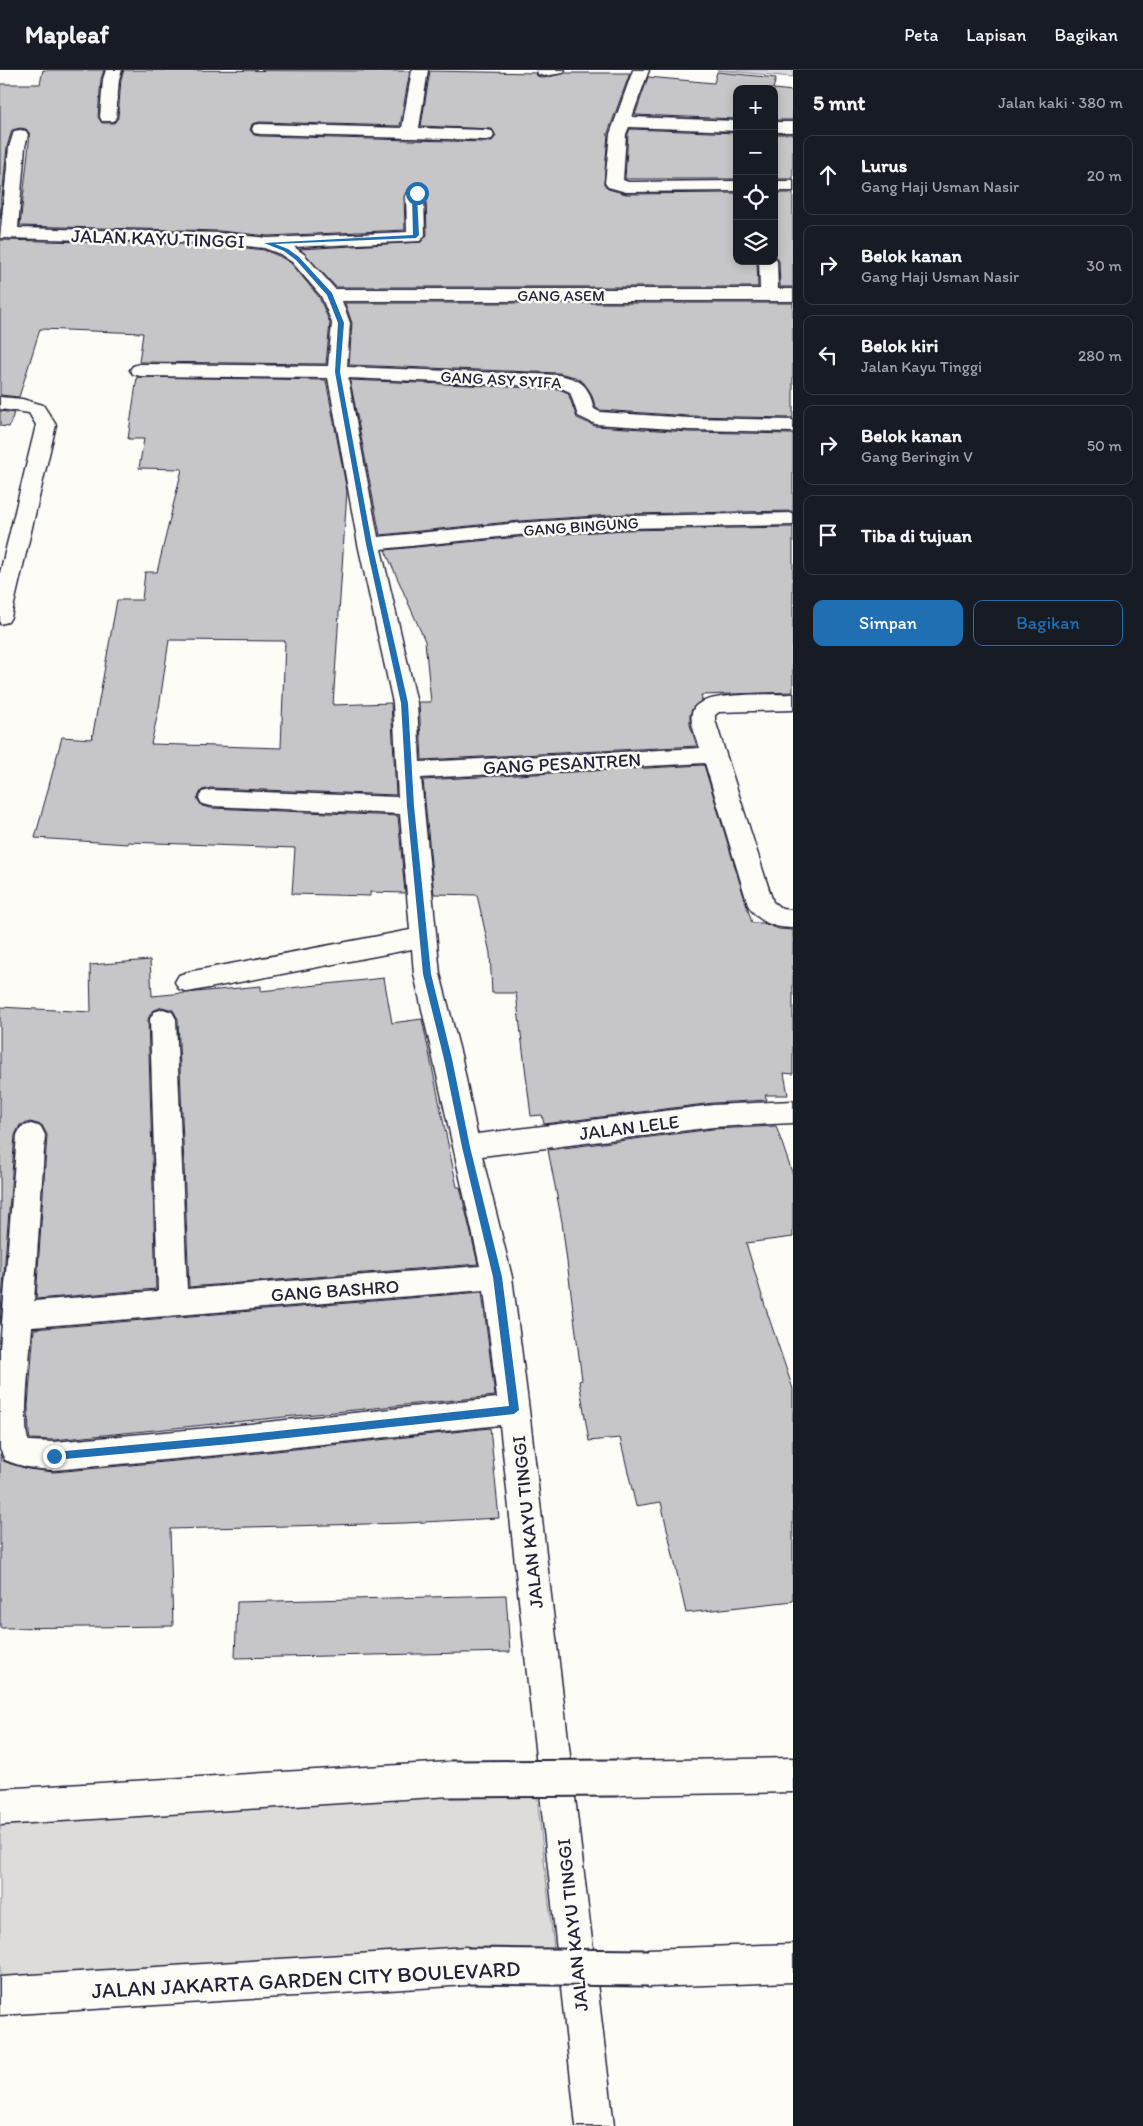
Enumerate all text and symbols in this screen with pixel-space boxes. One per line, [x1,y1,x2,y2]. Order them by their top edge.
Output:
text: Mapleaf [25,20,109,49]
text: Peta [904,24,938,46]
text: Lapisan [966,24,1026,46]
text: Bagikan [1054,24,1118,46]
map controls [733,85,778,265]
button: + [733,85,778,130]
text: 5 mnt [813,90,866,115]
text: Jalan kaki · 380 m [998,93,1123,112]
button: − [733,130,778,175]
text: Lurus [861,154,907,177]
icon: ahead [814,161,842,189]
text: 20 m [1087,166,1122,185]
button: locate [733,175,778,220]
text: Gang Haji Usman Nasir [861,177,1019,196]
route start [406,182,429,205]
button: layers [733,220,778,265]
street label: JALAN KAYU TINGGI [71,224,245,253]
text: Belok kanan [861,244,962,267]
icon: right [814,251,842,279]
text: 30 m [1086,256,1122,275]
text: Gang Haji Usman Nasir [861,267,1019,286]
street label: GANG ASEM [517,286,605,305]
text: Belok kiri [861,334,938,357]
icon: left [814,341,842,369]
text: 280 m [1078,346,1122,365]
text: Jalan Kayu Tinggi [861,357,982,376]
street label: GANG ASY SYIFA [440,367,562,392]
text: Belok kanan [861,424,962,447]
icon: right [814,431,842,459]
text: 50 m [1087,436,1122,455]
text: Gang Beringin V [861,447,973,466]
street label: GANG BINGUNG [523,513,639,540]
icon: arrive [814,521,842,549]
text: Tiba di tujuan [861,524,972,547]
button: Simpan [813,600,963,646]
button: Bagikan [973,600,1123,646]
street label: GANG PESANTREN [482,748,642,779]
street label: JALAN LELE [578,1110,680,1145]
street label: GANG BASHRO [270,1275,400,1306]
street label: JALAN KAYU TINGGI [507,1434,548,1610]
route end [43,1445,66,1468]
street label: JALAN KAYU TINGGI [552,1837,593,2013]
street label: JALAN JAKARTA GARDEN CITY BOULEVARD [91,1955,521,2004]

